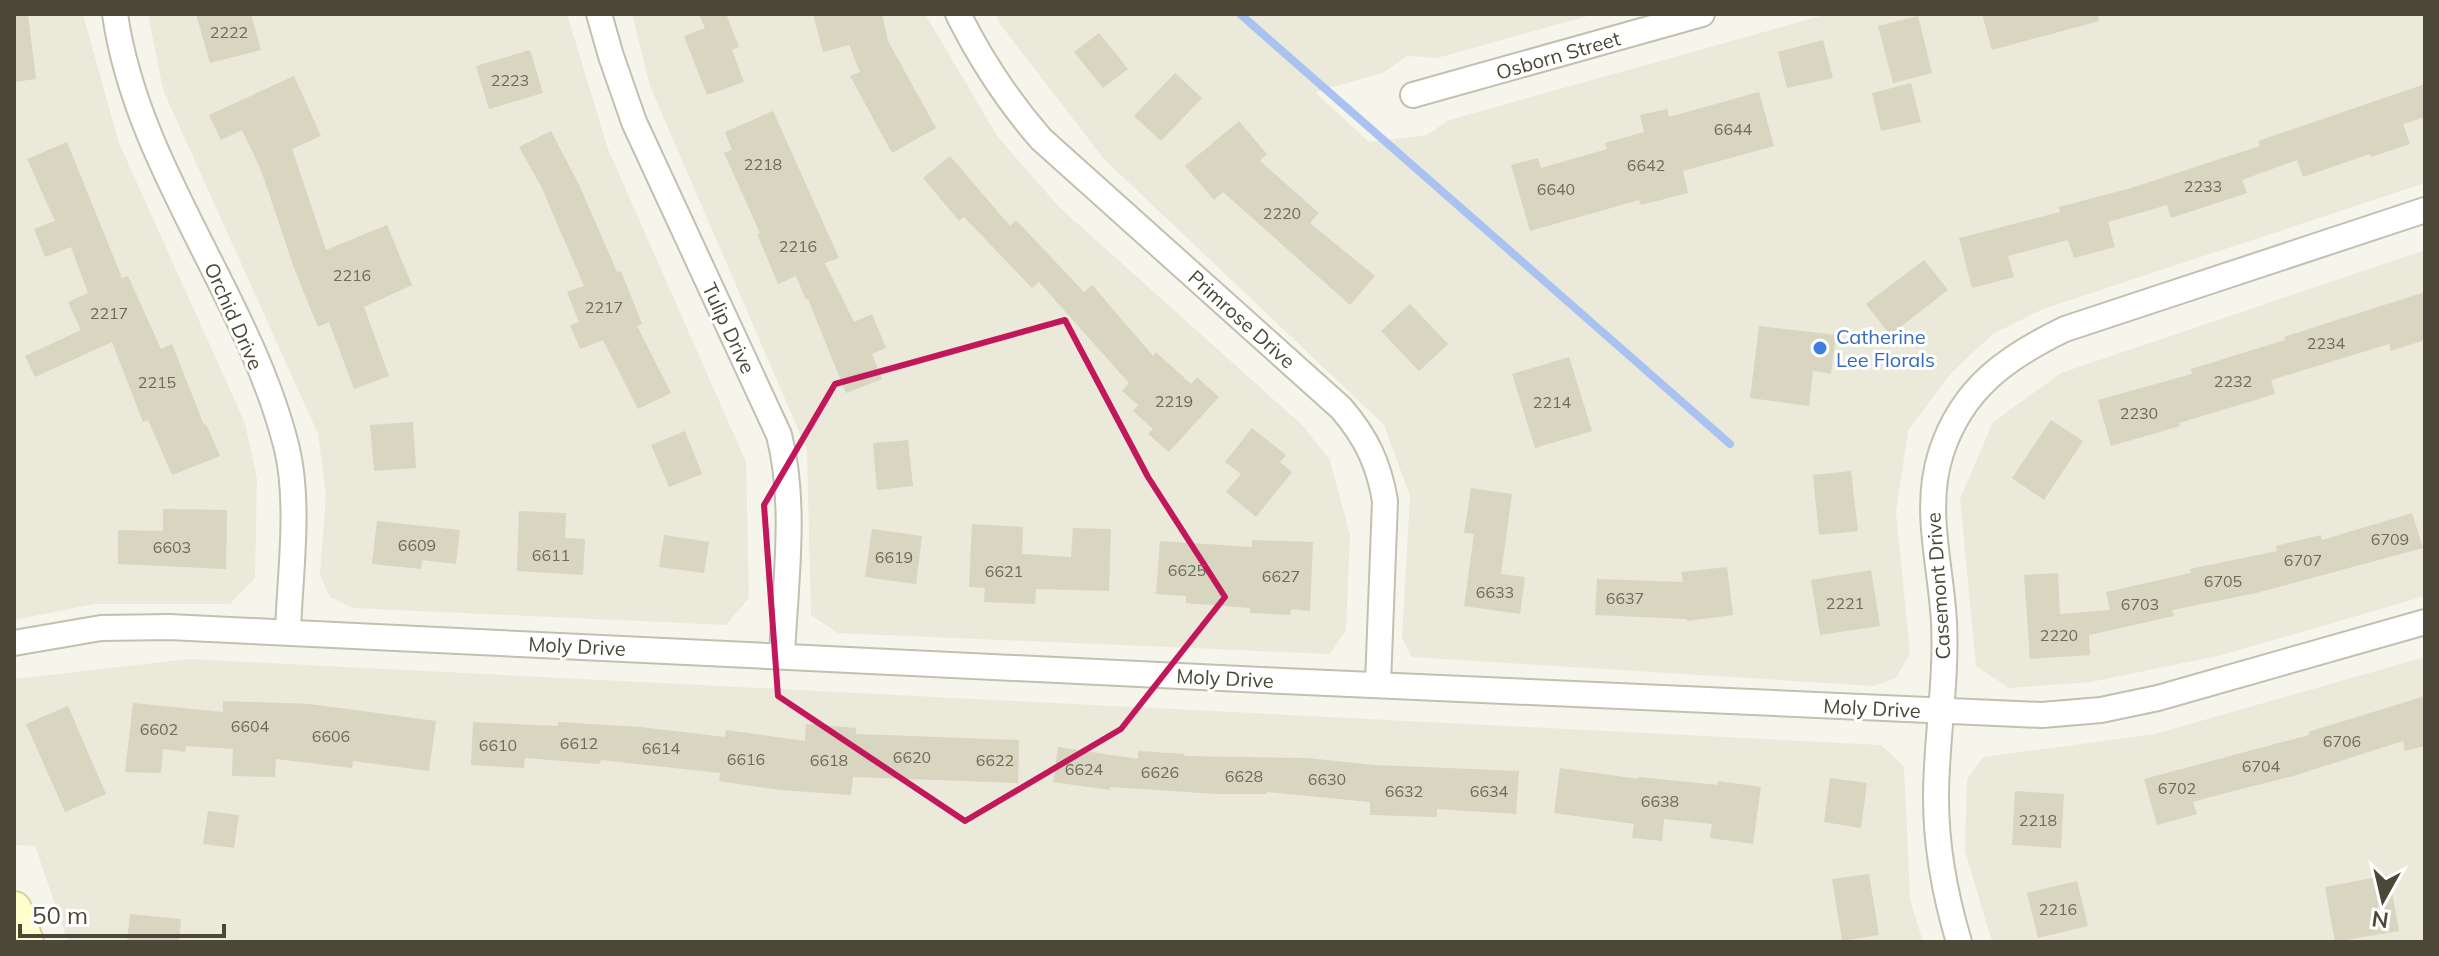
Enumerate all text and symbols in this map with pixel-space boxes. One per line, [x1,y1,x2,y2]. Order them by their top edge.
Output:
house number: 2222 [210,22,248,42]
street label: Osborn Street [1493,25,1623,85]
house number: 2223 [491,70,529,90]
house number: 6644 [1714,119,1753,139]
house number: 2218 [744,154,782,174]
house number: 6642 [1627,155,1665,175]
house number: 2233 [2184,176,2222,196]
house number: 6640 [1537,179,1575,199]
house number: 2220 [1263,203,1301,223]
house number: 2216 [779,236,817,256]
street label: Orchid Drive [199,259,269,373]
street label: Primrose Drive [1183,264,1301,374]
house number: 2216 [333,265,371,285]
street label: Tulip Drive [697,279,761,377]
house number: 2217 [585,297,623,317]
house number: 2217 [90,303,128,323]
place label: Catherine Lee Florals [1836,324,1935,372]
house number: 2234 [2307,333,2346,353]
marker: Catherine Lee Florals [1811,339,1829,357]
house number: 2232 [2214,371,2252,391]
house number: 2215 [138,372,176,392]
house number: 2219 [1155,391,1193,411]
house number: 2214 [1533,392,1572,412]
house number: 2230 [2120,403,2158,423]
street label: Casemont Drive [1920,512,1956,660]
house number: 6709 [2371,529,2409,549]
house number: 6609 [398,535,436,555]
house number: 6603 [153,537,191,557]
house number: 6611 [532,545,570,565]
house number: 6619 [875,547,913,567]
house number: 6707 [2284,550,2322,570]
house number: 6625 [1168,560,1206,580]
house number: 6621 [985,561,1023,581]
house number: 6627 [1262,566,1300,586]
house number: 6705 [2204,571,2242,591]
house number: 6633 [1476,582,1514,602]
house number: 6637 [1606,588,1644,608]
house number: 2221 [1826,593,1864,613]
house number: 6703 [2121,594,2159,614]
house number: 2220 [2040,625,2078,645]
street label: Moly Drive [528,631,626,661]
street label: Moly Drive [1176,663,1274,693]
street label: Moly Drive [1823,693,1921,723]
house number: 6604 [231,716,270,736]
house number: 6602 [140,719,178,739]
house number: 6606 [312,726,350,746]
house number: 6706 [2323,731,2361,751]
house number: 6612 [560,733,598,753]
house number: 6610 [479,735,517,755]
house number: 6614 [642,738,681,758]
house number: 6620 [893,747,931,767]
house number: 6616 [727,749,765,769]
house number: 6618 [810,750,848,770]
house number: 6622 [976,750,1014,770]
house number: 6704 [2242,756,2281,776]
house number: 6624 [1065,759,1104,779]
house number: 6626 [1141,762,1179,782]
house number: 6628 [1225,766,1263,786]
house number: 6630 [1308,769,1346,789]
house number: 6702 [2158,778,2196,798]
house number: 6632 [1385,781,1423,801]
house number: 6634 [1470,781,1509,801]
house number: 6638 [1641,791,1679,811]
house number: 2218 [2019,810,2057,830]
north arrow [2343,860,2423,940]
scale bar [20,888,224,938]
house number: 2216 [2039,899,2077,919]
text: 50 m [32,900,88,930]
text: N [2370,905,2390,935]

